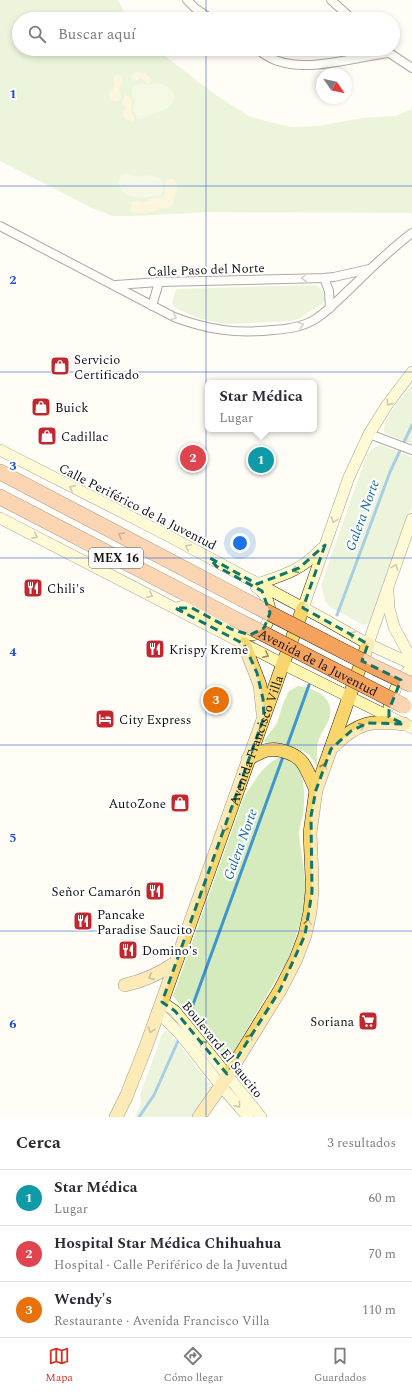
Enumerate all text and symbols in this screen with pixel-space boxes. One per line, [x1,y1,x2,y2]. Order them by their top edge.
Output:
search box [12,12,400,56]
icon: search [26,23,48,45]
text: Buscar aquí [58,23,136,46]
north arrow [316,68,352,104]
text: 1 [9,84,17,104]
street label: Calle Paso del Norte [147,258,265,282]
text: 2 [9,270,17,290]
one-way arrow [301,274,307,282]
one-way arrow [171,312,178,320]
one-way arrow [298,321,305,330]
place label: Servicio Certificado [74,350,139,385]
shop icon: Servicio Certificado [49,355,71,377]
popup [205,380,317,432]
text: Star Médica [219,385,303,408]
shop icon: Buick [30,396,52,418]
place label: Buick [55,398,88,418]
one-way arrow [386,399,394,406]
text: Lugar [219,408,253,428]
shop icon: Cadillac [36,425,58,447]
place label: Cadillac [61,427,108,447]
pin: 2 [180,443,206,473]
pin: 1 [248,445,274,475]
text: 3 [9,456,17,476]
street label: Calle Periférico de la Juventud [55,458,220,555]
water label: Galera Norte [340,476,385,554]
one-way arrow [69,485,76,493]
one-way arrow [330,517,338,524]
one-way arrow [30,531,38,539]
one-way arrow [118,533,125,540]
your location [230,533,250,553]
one-way arrow [185,544,192,552]
road number: MEX 16 [89,548,143,568]
one-way arrow [390,564,398,571]
one-way arrow [291,565,299,573]
restaurant icon: Chili's [22,577,44,599]
place label: Chili's [47,579,85,599]
one-way arrow [146,591,153,598]
street label: Avenida de la Juventud [255,624,381,702]
one-way arrow [349,632,356,639]
restaurant icon: Krispy Kreme [144,638,166,660]
place label: Krispy Kreme [169,640,248,660]
text: 4 [9,642,17,662]
one-way arrow [261,650,269,658]
street label: Avenida Francisco Villa [224,672,289,809]
pin: 3 [203,685,229,715]
hotel icon: City Express [94,708,116,730]
place label: City Express [119,710,191,730]
one-way arrow [358,723,365,731]
one-way arrow [320,763,328,770]
shop icon: AutoZone [169,792,191,814]
place label: AutoZone [109,794,166,814]
water label: Galera Norte [218,805,263,883]
one-way arrow [220,825,228,832]
text: 5 [9,828,17,848]
restaurant icon: Señor Camarón [144,880,166,902]
place label: Señor Camarón [52,882,141,902]
place label: Pancake Paradise Saucito [97,905,192,940]
restaurant icon: Pancake Paradise Saucito [72,910,94,932]
one-way arrow [303,919,311,925]
restaurant icon: Domino's [117,939,139,961]
place label: Domino's [142,941,198,961]
one-way arrow [148,972,156,980]
street label: Boulevard El Saucito [177,997,268,1102]
supermarket icon: Soriana [357,1010,379,1032]
place label: Soriana [310,1012,355,1032]
text: 6 [9,1014,17,1034]
one-way arrow [148,1027,156,1034]
one-way arrow [246,1035,253,1042]
one-way arrow [199,1041,206,1048]
one-way arrow [233,1101,240,1108]
text: Cerca [16,1130,61,1156]
text: 3 resultados [327,1133,396,1153]
text: Star Médica [54,1176,138,1199]
text: 1 [25,1188,33,1208]
text: 60 m [369,1188,396,1208]
text: Lugar [54,1199,88,1219]
text: Hospital Star Médica Chihuahua [54,1232,281,1255]
text: 2 [25,1244,33,1264]
text: 70 m [369,1244,396,1264]
text: Hospital · Calle Periférico de la Juventud [54,1255,288,1275]
text: Wendy's [54,1288,112,1311]
text: 3 [25,1300,33,1320]
text: 110 m [362,1300,396,1320]
text: Restaurante · Avenida Francisco Villa [54,1311,270,1331]
tab: Mapa [45,1345,73,1386]
tab: Cómo llegar [164,1345,223,1386]
tab: Guardados [314,1345,367,1386]

